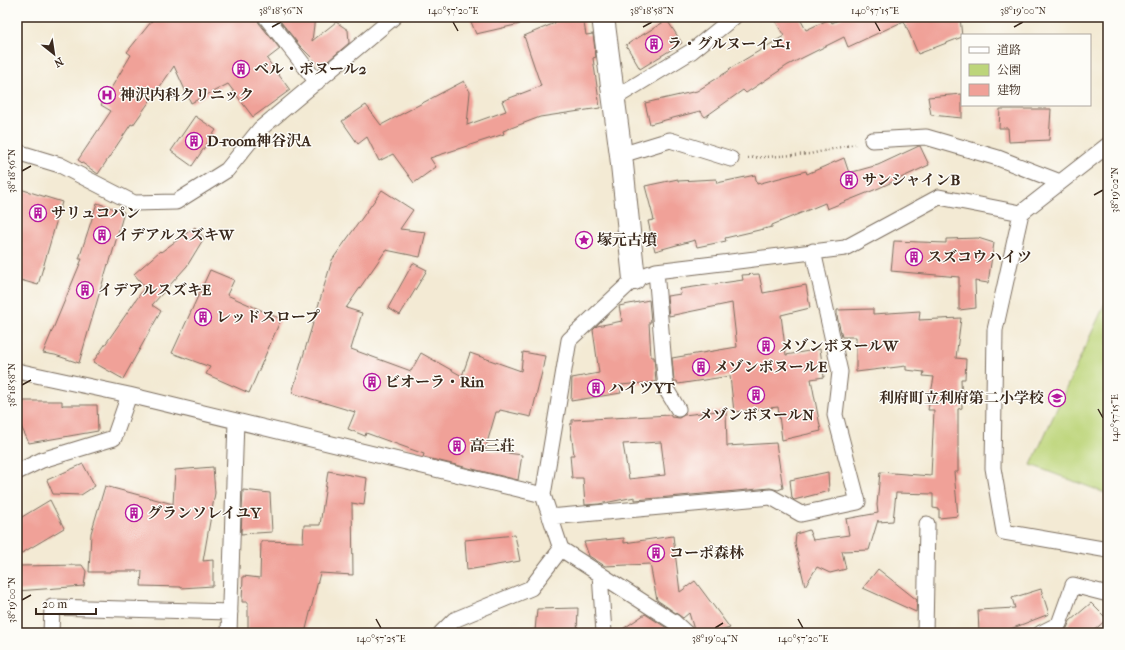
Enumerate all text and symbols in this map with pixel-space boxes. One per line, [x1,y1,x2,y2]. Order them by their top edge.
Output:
text: 38°18'56"N [259,5,304,17]
text: 140°57'20"E [428,5,478,17]
text: 38°18'58"N [630,5,675,17]
text: 140°57'15"E [851,5,899,17]
text: 38°19'00"N [1000,5,1047,17]
north arrow [34,34,74,74]
building icon: ラ・グルヌーイエ1 [644,34,664,54]
legend [961,34,1091,106]
place label: ラ・グルヌーイエ1 [667,35,791,53]
text: 道路 [997,43,1021,57]
text: N [51,55,66,70]
building icon: ベル・ボヌール2 [231,59,251,79]
place label: ベル・ボヌール2 [254,60,367,78]
text: 公園 [997,63,1021,77]
text: 建物 [997,83,1021,97]
hospital icon: 神沢内科クリニック [97,85,117,105]
place label: 神沢内科クリニック [120,86,254,104]
building icon: D-room神谷沢A [184,131,204,151]
place label: D-room神谷沢A [207,132,312,150]
text: 38°18'56"N [6,148,18,193]
text: 38°19'02"N [1109,167,1121,213]
building icon: サンシャインB [839,170,859,190]
place label: サンシャインB [862,171,961,189]
building icon: サリュコパン [28,203,48,223]
place label: サリュコパン [51,204,141,222]
building icon: イデアルスズキW [92,225,112,245]
place label: イデアルスズキW [115,226,235,244]
place icon: 塚元古墳 [574,230,594,250]
place label: 塚元古墳 [597,231,657,249]
building icon: スズコウハイツ [904,247,924,267]
place label: スズコウハイツ [927,248,1032,266]
building icon: イデアルスズキE [75,280,95,300]
place label: イデアルスズキE [98,281,212,299]
building icon: レッドスロープ [193,307,213,327]
place label: レッドスロープ [216,308,320,326]
building icon: メゾンボヌールW [756,336,776,356]
place label: メゾンボヌールW [779,337,899,355]
building icon: メゾンボヌールE [691,357,711,377]
place label: メゾンボヌールE [714,358,828,376]
text: 38°18'58"N [6,362,18,407]
building icon: ビオーラ・Rin [362,372,382,392]
place label: ビオーラ・Rin [385,373,484,391]
building icon: ハイツYT [586,378,606,398]
place label: ハイツYT [609,379,675,397]
building icon: メゾンボヌールN [746,385,766,405]
school or university icon: 利府町立利府第二小学校 [1047,388,1067,408]
place label: 利府町立利府第二小学校 [879,389,1044,407]
text: 140°57'15"E [1109,394,1121,442]
place label: メゾンボヌールN [698,406,814,424]
building icon: 高三荘 [447,436,467,456]
place label: 高三荘 [470,437,515,455]
building icon: グランソレイユY [124,503,144,523]
place label: グランソレイユY [147,504,262,522]
building icon: コーポ森林 [646,543,666,563]
place label: コーポ森林 [669,544,744,562]
text: 38°19'00"N [6,576,18,623]
scale bar [36,590,96,616]
text: 20 m [42,597,67,611]
text: 140°57'25"E [356,633,406,645]
text: 38°19'04"N [692,633,739,645]
text: 140°57'20"E [778,633,828,645]

